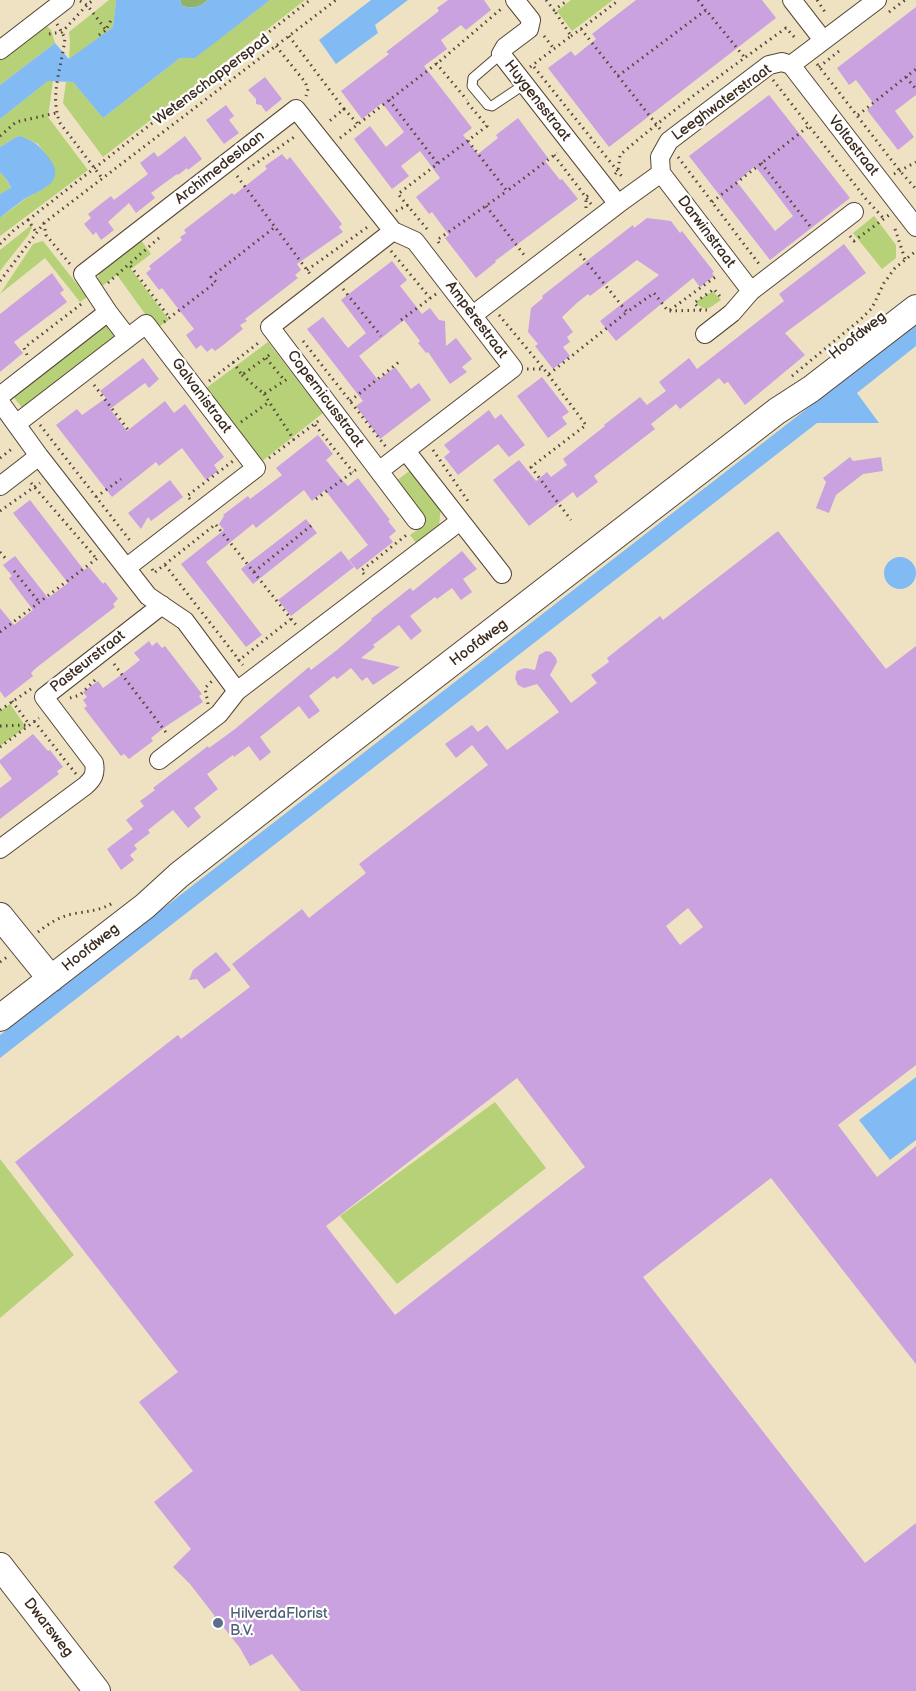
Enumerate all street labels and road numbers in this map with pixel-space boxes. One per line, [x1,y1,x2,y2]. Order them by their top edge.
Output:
street label: Wetenschapperspad [151,31,273,129]
street label: Huygensstraat [500,57,574,145]
street label: Leeghwaterstraat [669,61,775,145]
street label: Voltastraat [824,112,882,180]
street label: Archimedeslaan [172,127,268,209]
street label: Darwinstraat [673,192,739,272]
street label: Ampèrestraat [441,278,511,362]
street label: Hoofdweg [826,308,890,364]
street label: Copernicusstraat [283,347,367,451]
street label: Galvanistraat [167,355,235,437]
street label: Hoofdweg [447,615,511,671]
street label: Pasteurstraat [47,627,129,697]
street label: Hoofdweg [59,920,123,976]
street label: Dwarsweg [19,1595,77,1661]

